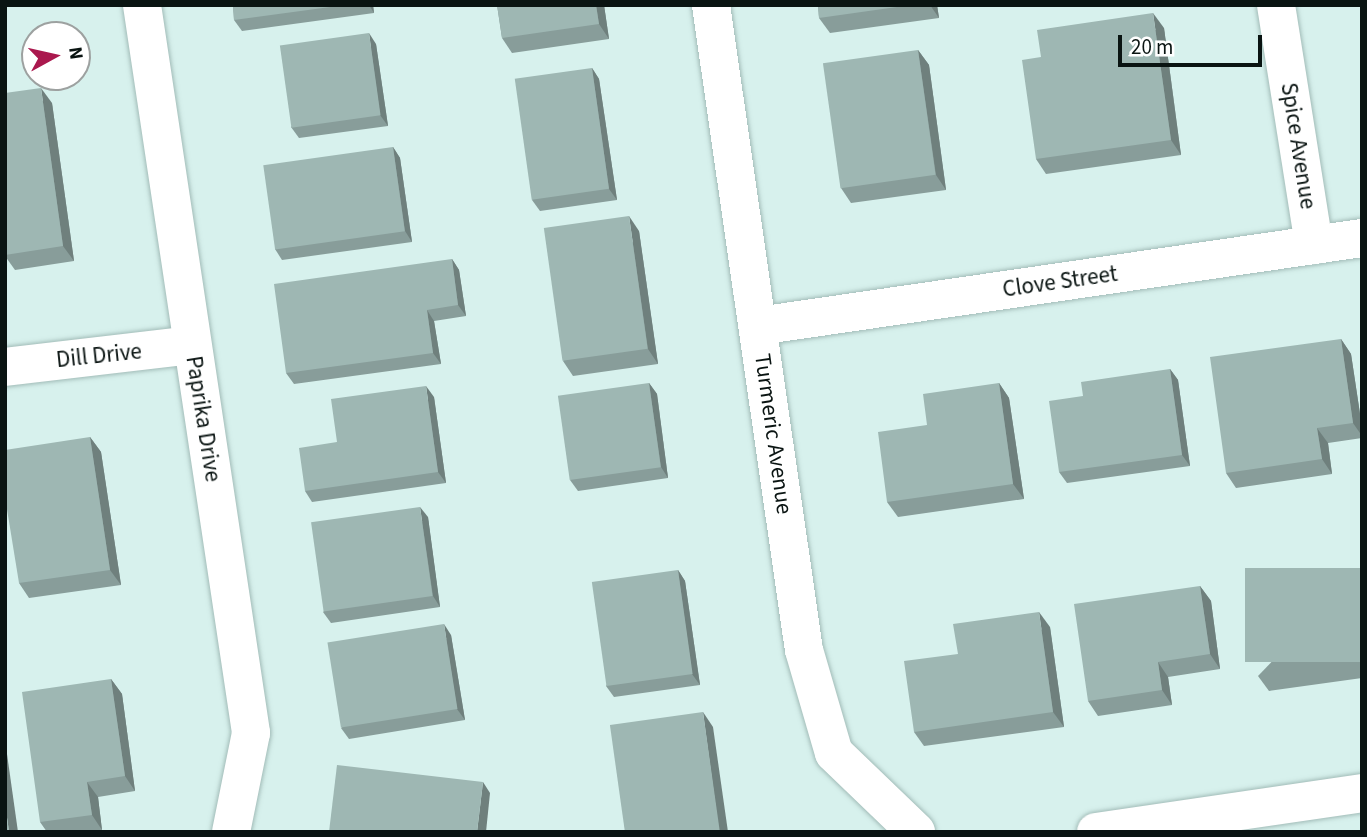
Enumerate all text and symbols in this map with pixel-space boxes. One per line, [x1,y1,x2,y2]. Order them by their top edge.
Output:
north arrow [21,21,91,91]
scale bar [1122,21,1266,65]
text: 20 m [1131,32,1173,62]
text: N [61,45,90,61]
street label: Spice Avenue [1274,81,1322,211]
street label: Clove Street [1001,260,1119,304]
street label: Dill Drive [55,338,143,374]
street label: Turmeric Avenue [748,352,798,516]
street label: Paprika Drive [179,354,227,484]

